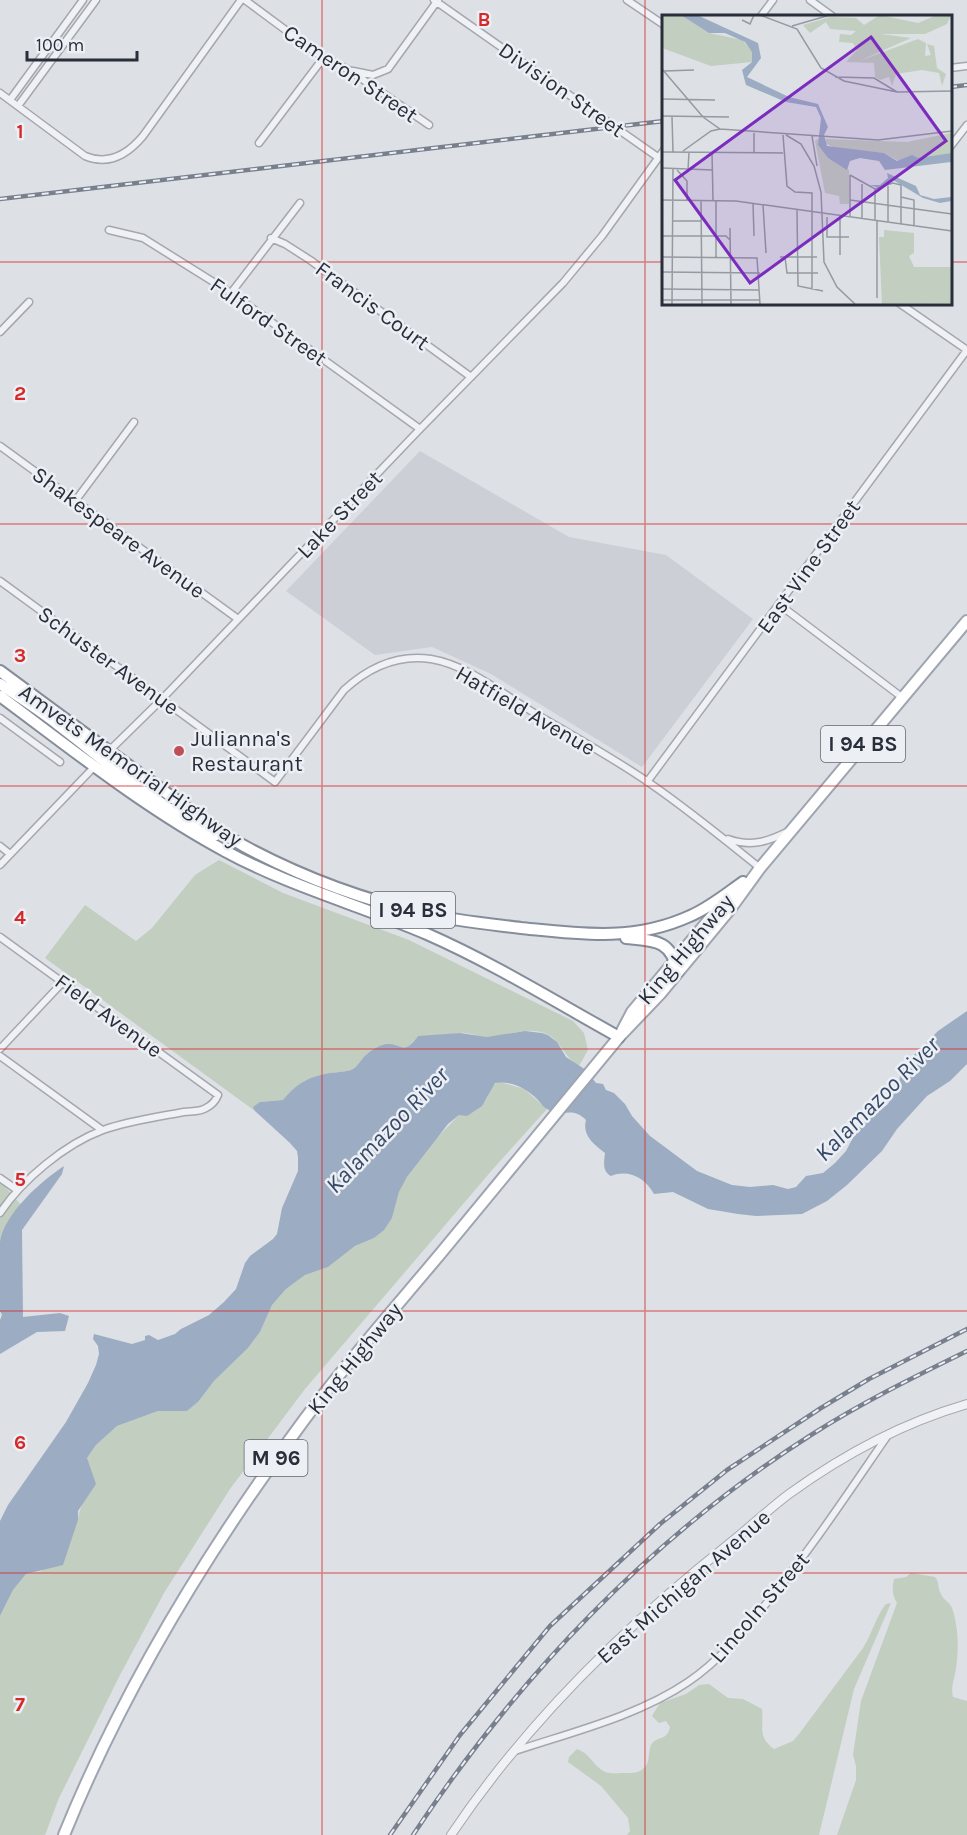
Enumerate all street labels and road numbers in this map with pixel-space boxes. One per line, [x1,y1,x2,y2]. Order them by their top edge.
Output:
street label: Cameron Street [278,19,423,128]
street label: Division Street [493,37,629,143]
street label: Francis Court [310,256,435,356]
street label: Fulford Street [205,272,332,372]
street label: Shakespeare Avenue [27,461,210,604]
street label: Lake Street [292,465,388,564]
street label: East Vine Street [752,495,866,638]
street label: Schuster Avenue [33,601,184,721]
street label: Hatfield Avenue [451,660,600,761]
street label: Amvets Memorial Highway [14,679,247,853]
road number: I 94 BS [821,726,905,762]
street label: King Highway [632,889,739,1010]
road number: I 94 BS [371,892,455,928]
street label: Field Avenue [50,968,167,1063]
street label: King Highway [302,1298,408,1420]
road number: M 96 [244,1440,308,1476]
street label: East Michigan Avenue [592,1504,776,1669]
street label: Lincoln Street [704,1547,815,1668]

